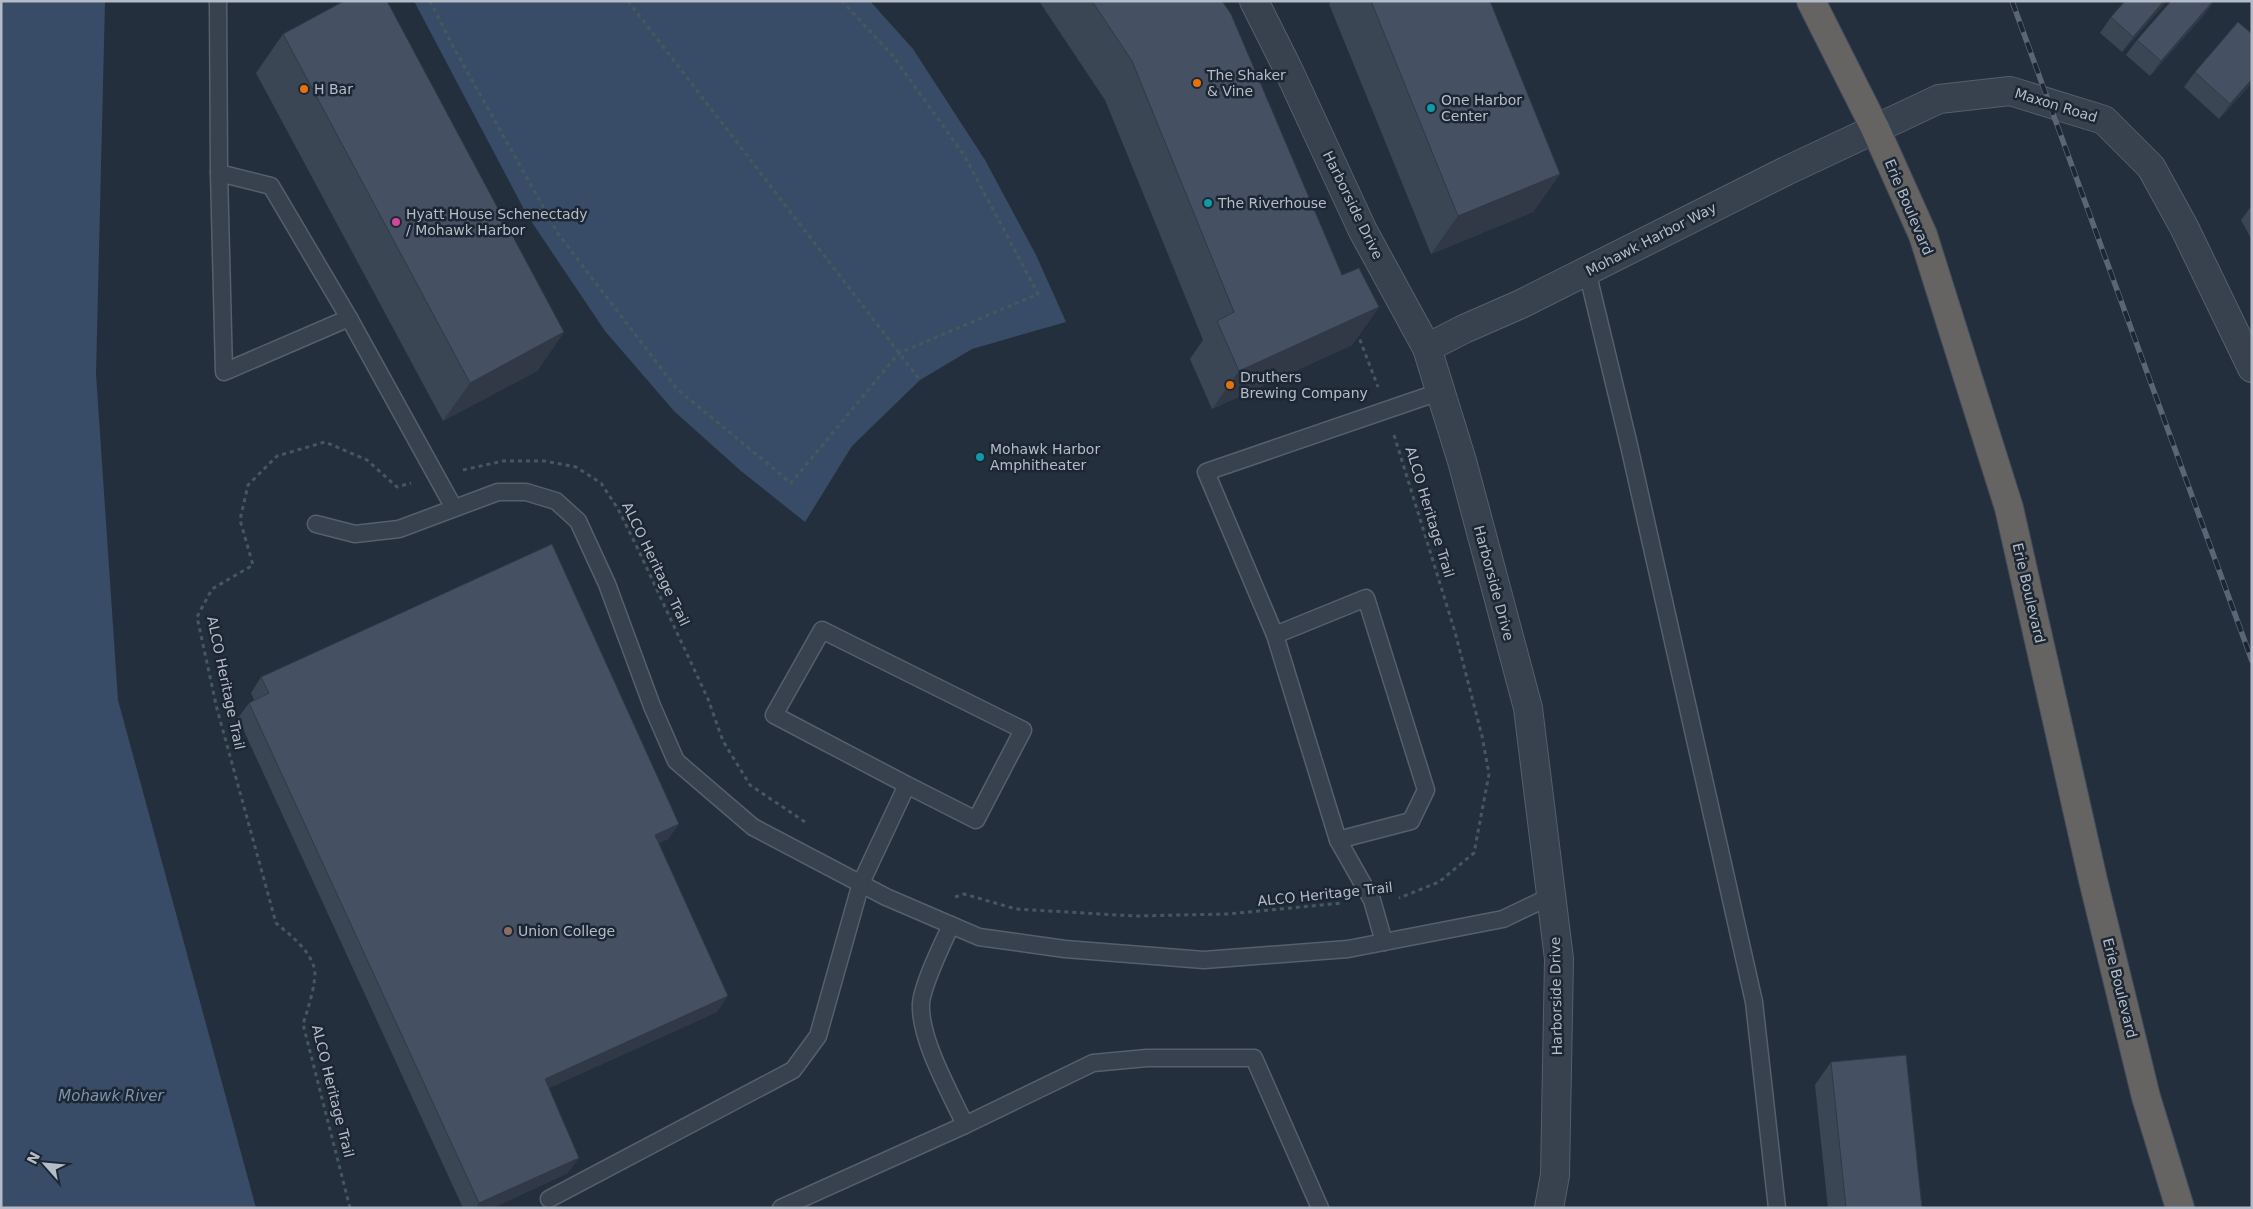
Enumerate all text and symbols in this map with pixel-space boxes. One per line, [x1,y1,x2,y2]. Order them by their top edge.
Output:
place label: The Shaker & Vine [1206,67,1286,99]
marker: The Shaker & Vine [1191,77,1203,89]
place label: H Bar [314,81,353,97]
marker: H Bar [298,83,310,95]
street label: Maxon Road [2013,85,2099,125]
place label: One Harbor Center [1441,92,1522,124]
marker: One Harbor Center [1425,102,1437,114]
street label: Harborside Drive [1320,148,1386,262]
street label: Erie Boulevard [1882,157,1936,257]
place label: The Riverhouse [1217,195,1327,211]
marker: The Riverhouse [1202,197,1214,209]
street label: Mohawk Harbor Way [1583,199,1719,279]
place label: Hyatt House Schenectady / Mohawk Harbor [406,206,588,238]
marker: Hyatt House Schenectady / Mohawk Harbor [390,216,402,228]
place label: Druthers Brewing Company [1240,369,1368,401]
marker: Druthers Brewing Company [1224,379,1236,391]
place label: Mohawk Harbor Amphitheater [990,441,1100,473]
street label: ALCO Heritage Trail [1402,445,1458,579]
marker: Mohawk Harbor Amphitheater [974,451,986,463]
street label: ALCO Heritage Trail [619,499,693,629]
street label: Harborside Drive [1471,524,1517,642]
street label: Erie Boulevard [2010,541,2048,645]
street label: ALCO Heritage Trail [204,615,248,751]
street label: ALCO Heritage Trail [1257,879,1393,909]
place label: Union College [518,923,615,939]
marker: Union College [502,925,514,937]
street label: Erie Boulevard [2100,936,2140,1040]
street label: Harborside Drive [1547,937,1565,1055]
street label: ALCO Heritage Trail [309,1023,357,1159]
water label: Mohawk River [58,1087,165,1105]
north arrow [20,1139,70,1189]
text: N [24,1149,43,1167]

